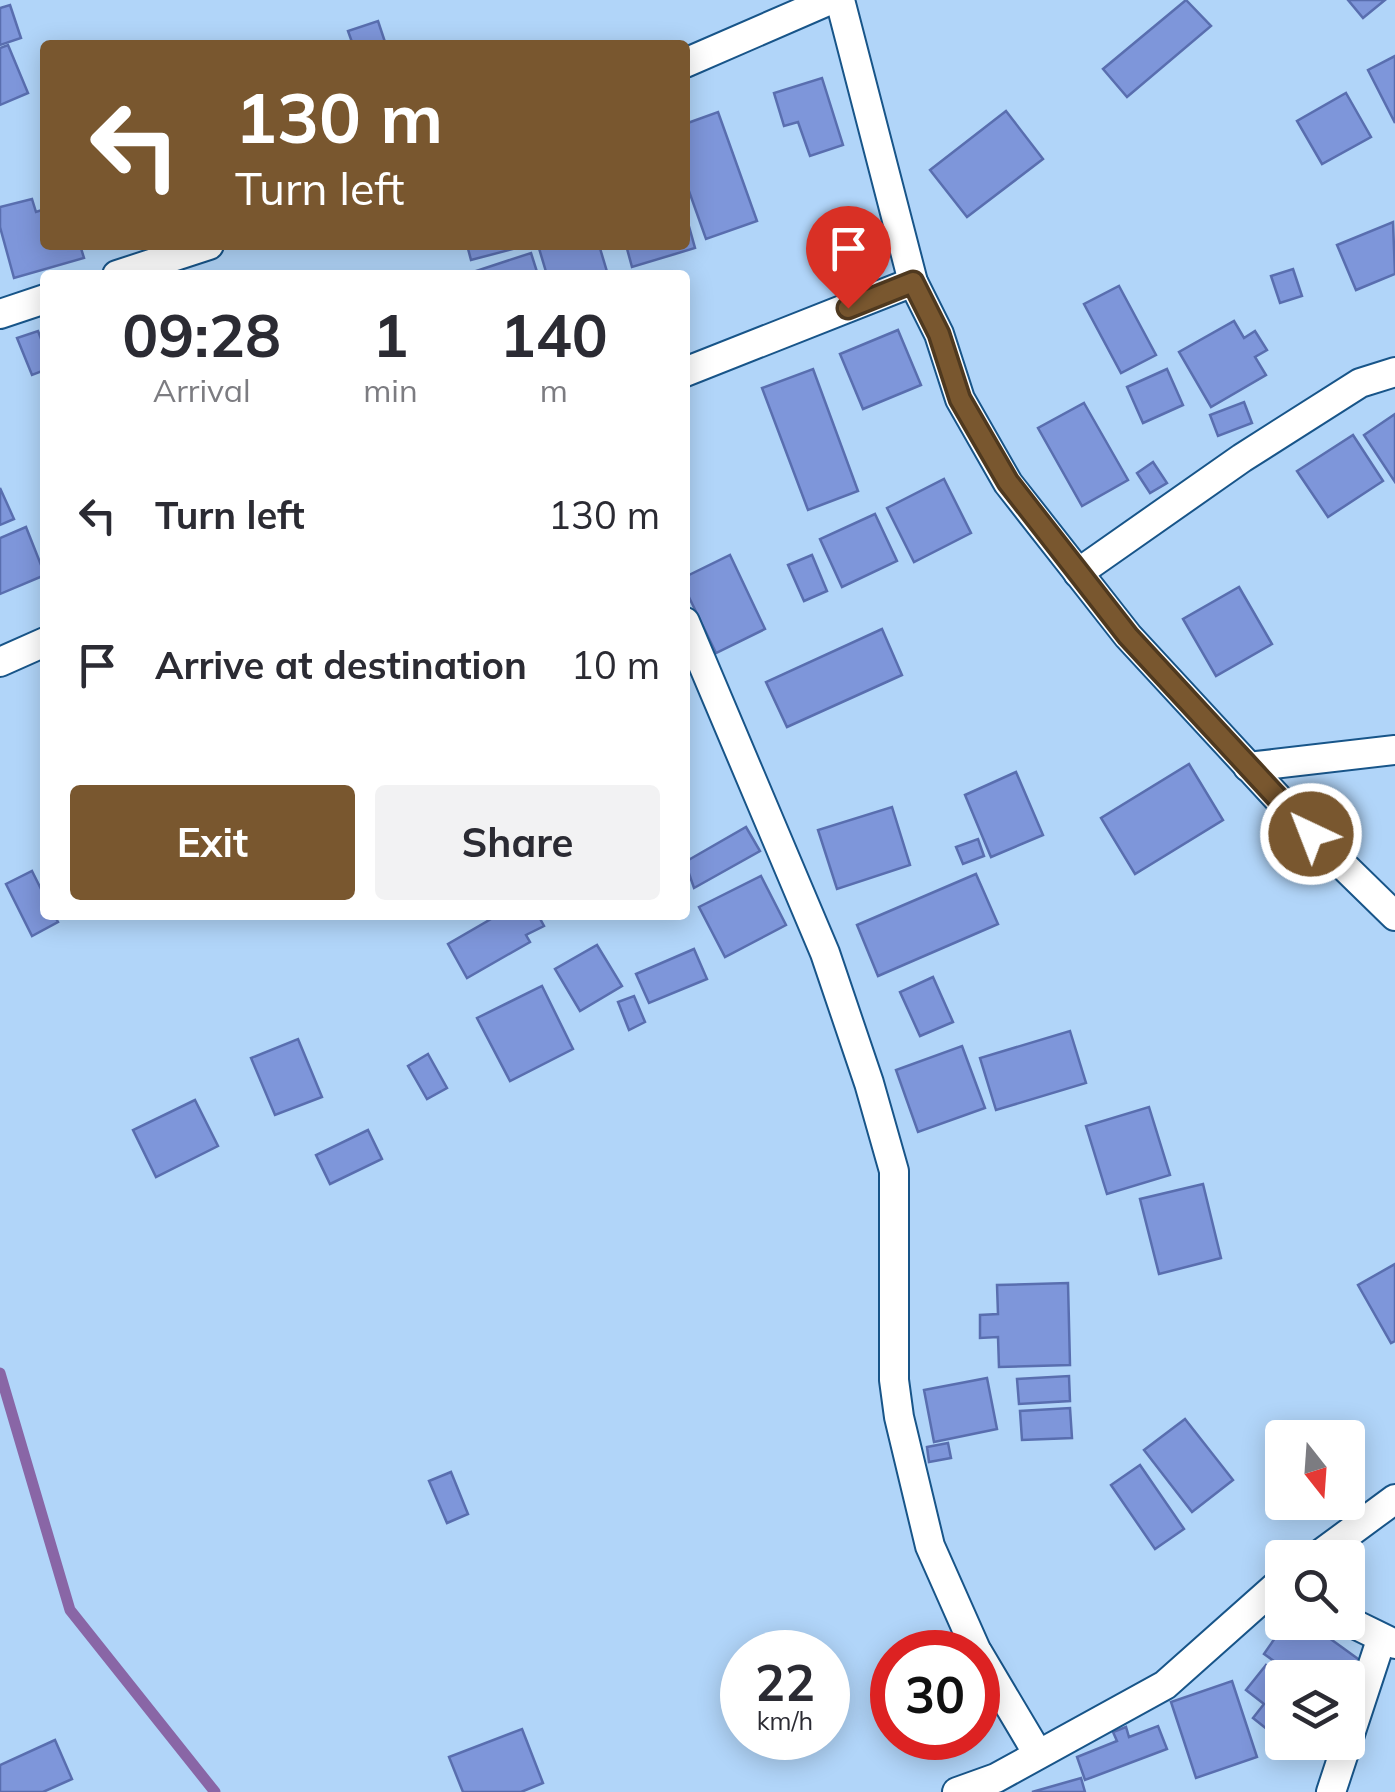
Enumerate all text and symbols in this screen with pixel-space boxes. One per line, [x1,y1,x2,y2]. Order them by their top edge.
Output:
text: 130 m [235,73,443,161]
icon: left [70,80,200,210]
text: Turn left [235,160,404,216]
pin [806,206,891,309]
icon: arrive [821,221,876,276]
text: 09:28 [122,297,281,372]
text: 1 [372,297,408,372]
text: 140 [500,297,608,372]
text: Arrival [153,370,251,410]
text: min [363,370,418,410]
text: m [540,370,568,410]
icon: left [70,488,125,543]
text: Turn left [155,491,305,539]
text: 130 m [548,491,660,539]
icon: arrive [70,638,125,693]
text: Arrive at destination [155,641,527,689]
text: 10 m [571,641,660,689]
position arrow [1259,782,1363,886]
button: Exit [70,785,355,900]
button: Share [375,785,660,900]
north arrow [1265,1420,1365,1520]
map controls [1265,1420,1365,1760]
button: search [1265,1540,1365,1640]
speed limit sign: 30 [870,1630,1000,1760]
text: 22 [755,1651,815,1714]
button: layers [1265,1660,1365,1760]
text: km/h [757,1705,813,1736]

